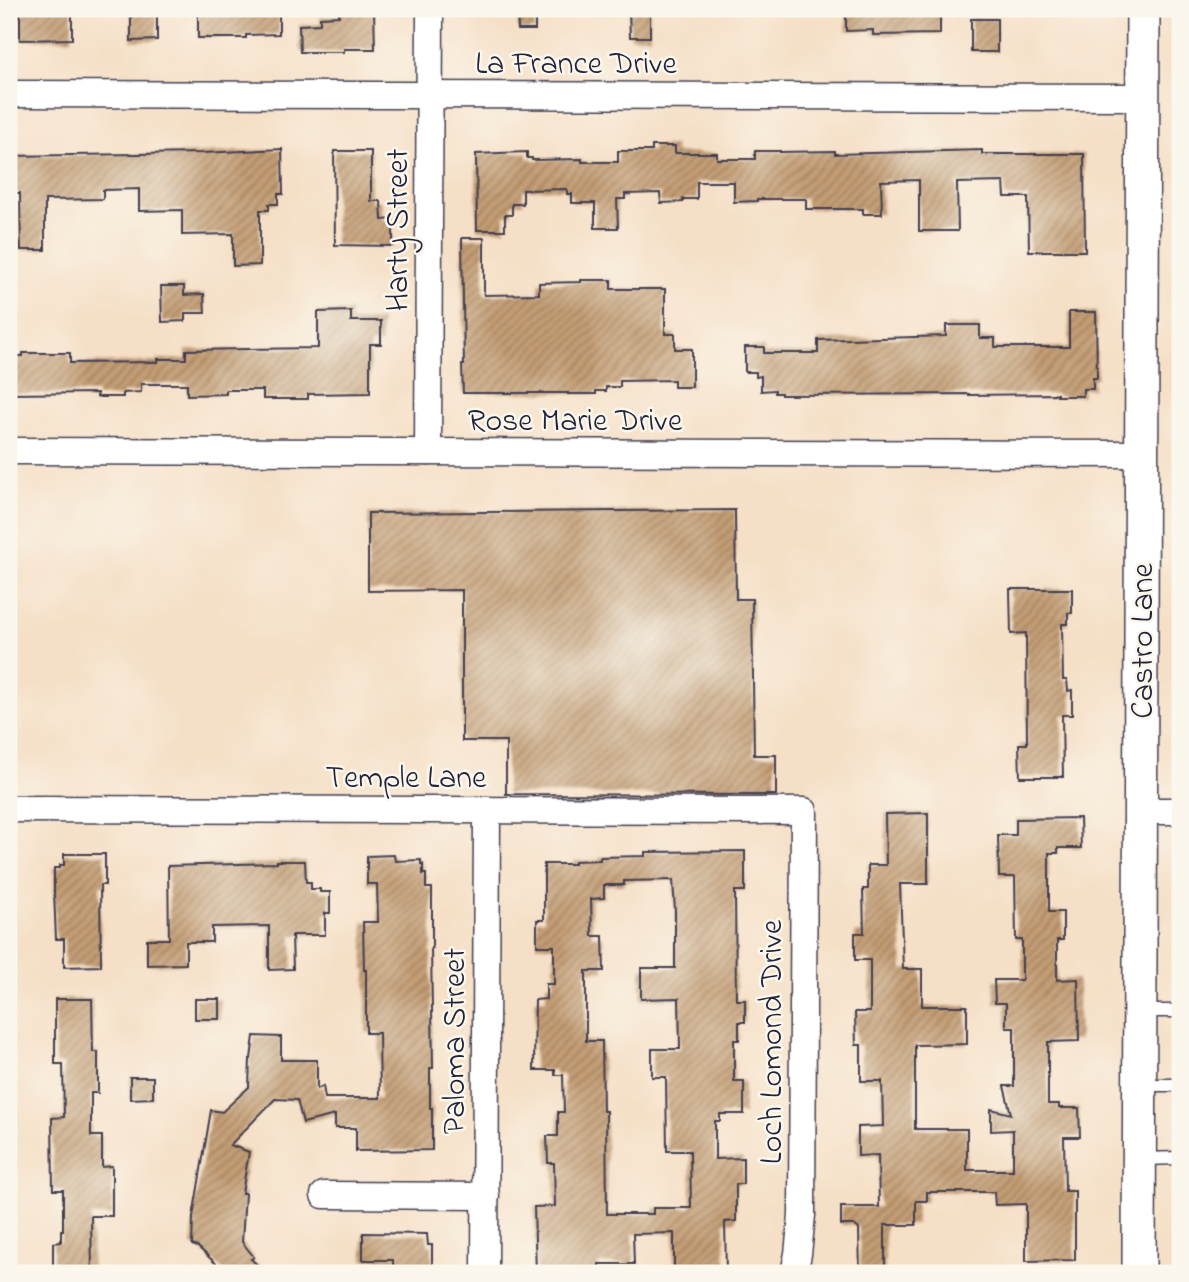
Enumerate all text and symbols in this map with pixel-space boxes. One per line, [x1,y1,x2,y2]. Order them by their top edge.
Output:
street label: La France Drive [475,42,677,89]
street label: Harty Street [376,148,423,311]
street label: Rose Marie Drive [468,399,683,446]
street label: Castro Lane [1121,562,1168,719]
street label: Temple Lane [326,756,487,803]
street label: Loch Lomond Drive [750,919,797,1164]
street label: Paloma Street [433,947,480,1134]

